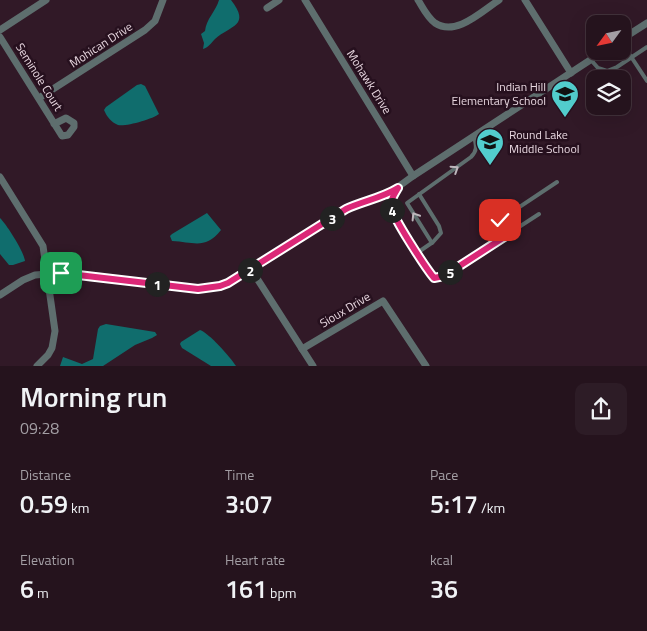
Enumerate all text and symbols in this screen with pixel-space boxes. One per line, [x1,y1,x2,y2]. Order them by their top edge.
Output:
north arrow [586,15,631,60]
map controls [586,15,631,115]
street label: Mohican Drive [65,17,136,72]
street label: Seminole Court [11,39,68,115]
street label: Mohawk Drive [342,46,397,118]
button: layers [586,70,631,115]
place label: Indian Hill Elementary School [452,77,546,110]
school or university icon: Indian Hill Elementary School [550,79,580,118]
place label: Round Lake Middle School [509,125,580,158]
school or university icon: Round Lake Middle School [475,127,505,166]
one-way arrow [449,166,459,175]
pin: 4 [380,198,404,222]
pin [479,199,521,241]
text: 4 [389,200,396,221]
pin: 3 [320,206,344,230]
icon: check [486,206,514,234]
text: 3 [329,208,336,229]
one-way arrow [412,213,421,222]
pin [40,252,82,294]
pin: 2 [238,258,262,282]
icon: arrive [47,259,75,287]
text: 2 [247,260,254,281]
pin: 5 [438,260,462,284]
text: 5 [447,262,454,283]
pin: 1 [144,272,170,296]
text: 1 [154,274,161,295]
street label: Sioux Drive [316,287,374,332]
text: Morning run [20,375,167,418]
button: share [575,383,627,435]
text: 09:28 [20,416,59,440]
text: Distance [20,464,71,485]
text: Time [225,464,254,485]
text: Pace [430,464,458,485]
text: 0.59 [20,485,68,523]
text: 3:07 [225,485,273,523]
text: 5:17 [430,485,478,523]
text: km [68,497,89,518]
text: /km [478,497,505,518]
text: Elevation [20,549,74,570]
text: Heart rate [225,549,285,570]
text: kcal [430,549,453,570]
text: 6 [20,570,34,608]
text: 161 [225,570,267,608]
text: 36 [430,570,458,608]
text: m [34,582,49,603]
text: bpm [267,582,297,603]

